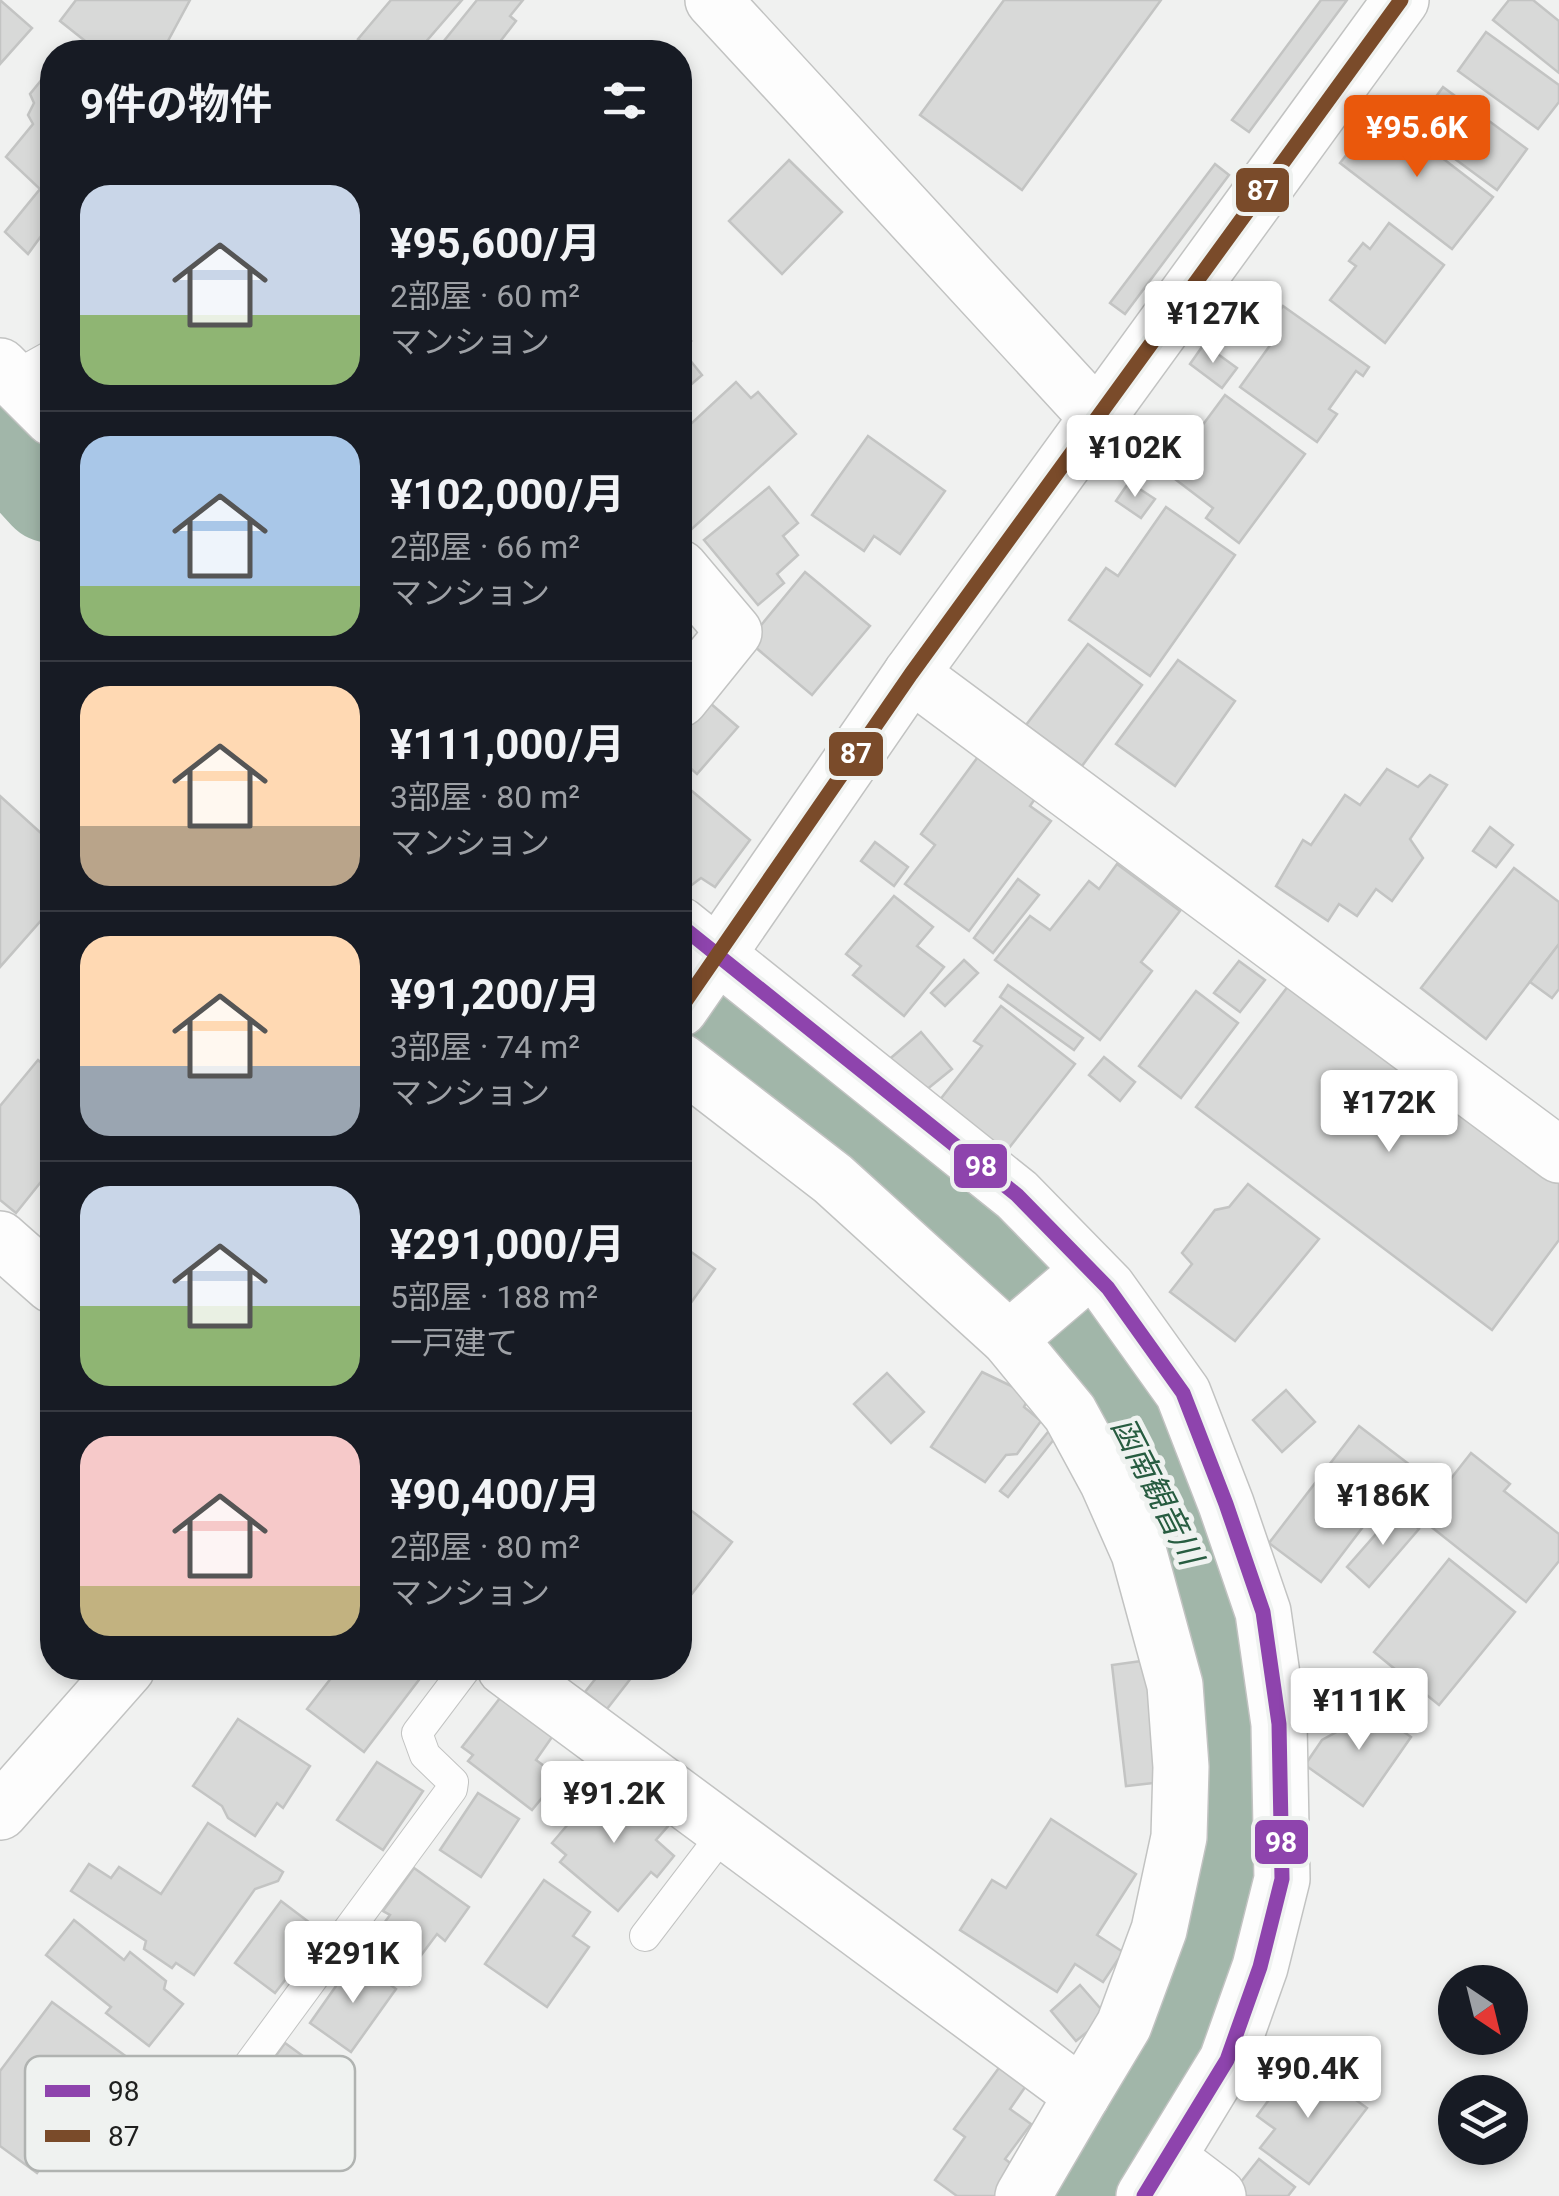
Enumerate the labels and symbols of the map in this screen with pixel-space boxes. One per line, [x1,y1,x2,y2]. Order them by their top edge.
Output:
pin: ¥95.6K [1336,95,1498,180]
line badge: 87 [1234,166,1291,214]
text: 87 [1247,174,1279,207]
pin: ¥127K [1143,281,1283,366]
pin: ¥102K [1065,415,1205,500]
line badge: 87 [827,730,885,778]
text: 87 [840,737,872,770]
pin: ¥172K [1319,1070,1459,1155]
line badge: 98 [952,1142,1009,1190]
text: 98 [965,1150,997,1183]
water label: 函南観音川 [1104,1411,1212,1574]
pin: ¥186K [1313,1463,1453,1548]
pin: ¥111K [1289,1668,1429,1753]
pin: ¥91.2K [533,1761,695,1846]
line badge: 98 [1253,1818,1310,1866]
text: 98 [1265,1826,1297,1859]
pin: ¥291K [283,1921,423,2006]
north arrow [1438,1965,1528,2055]
pin: ¥90.4K [1227,2036,1389,2121]
legend [25,2056,355,2171]
text: 98 [108,2075,139,2108]
text: 87 [108,2120,139,2153]

